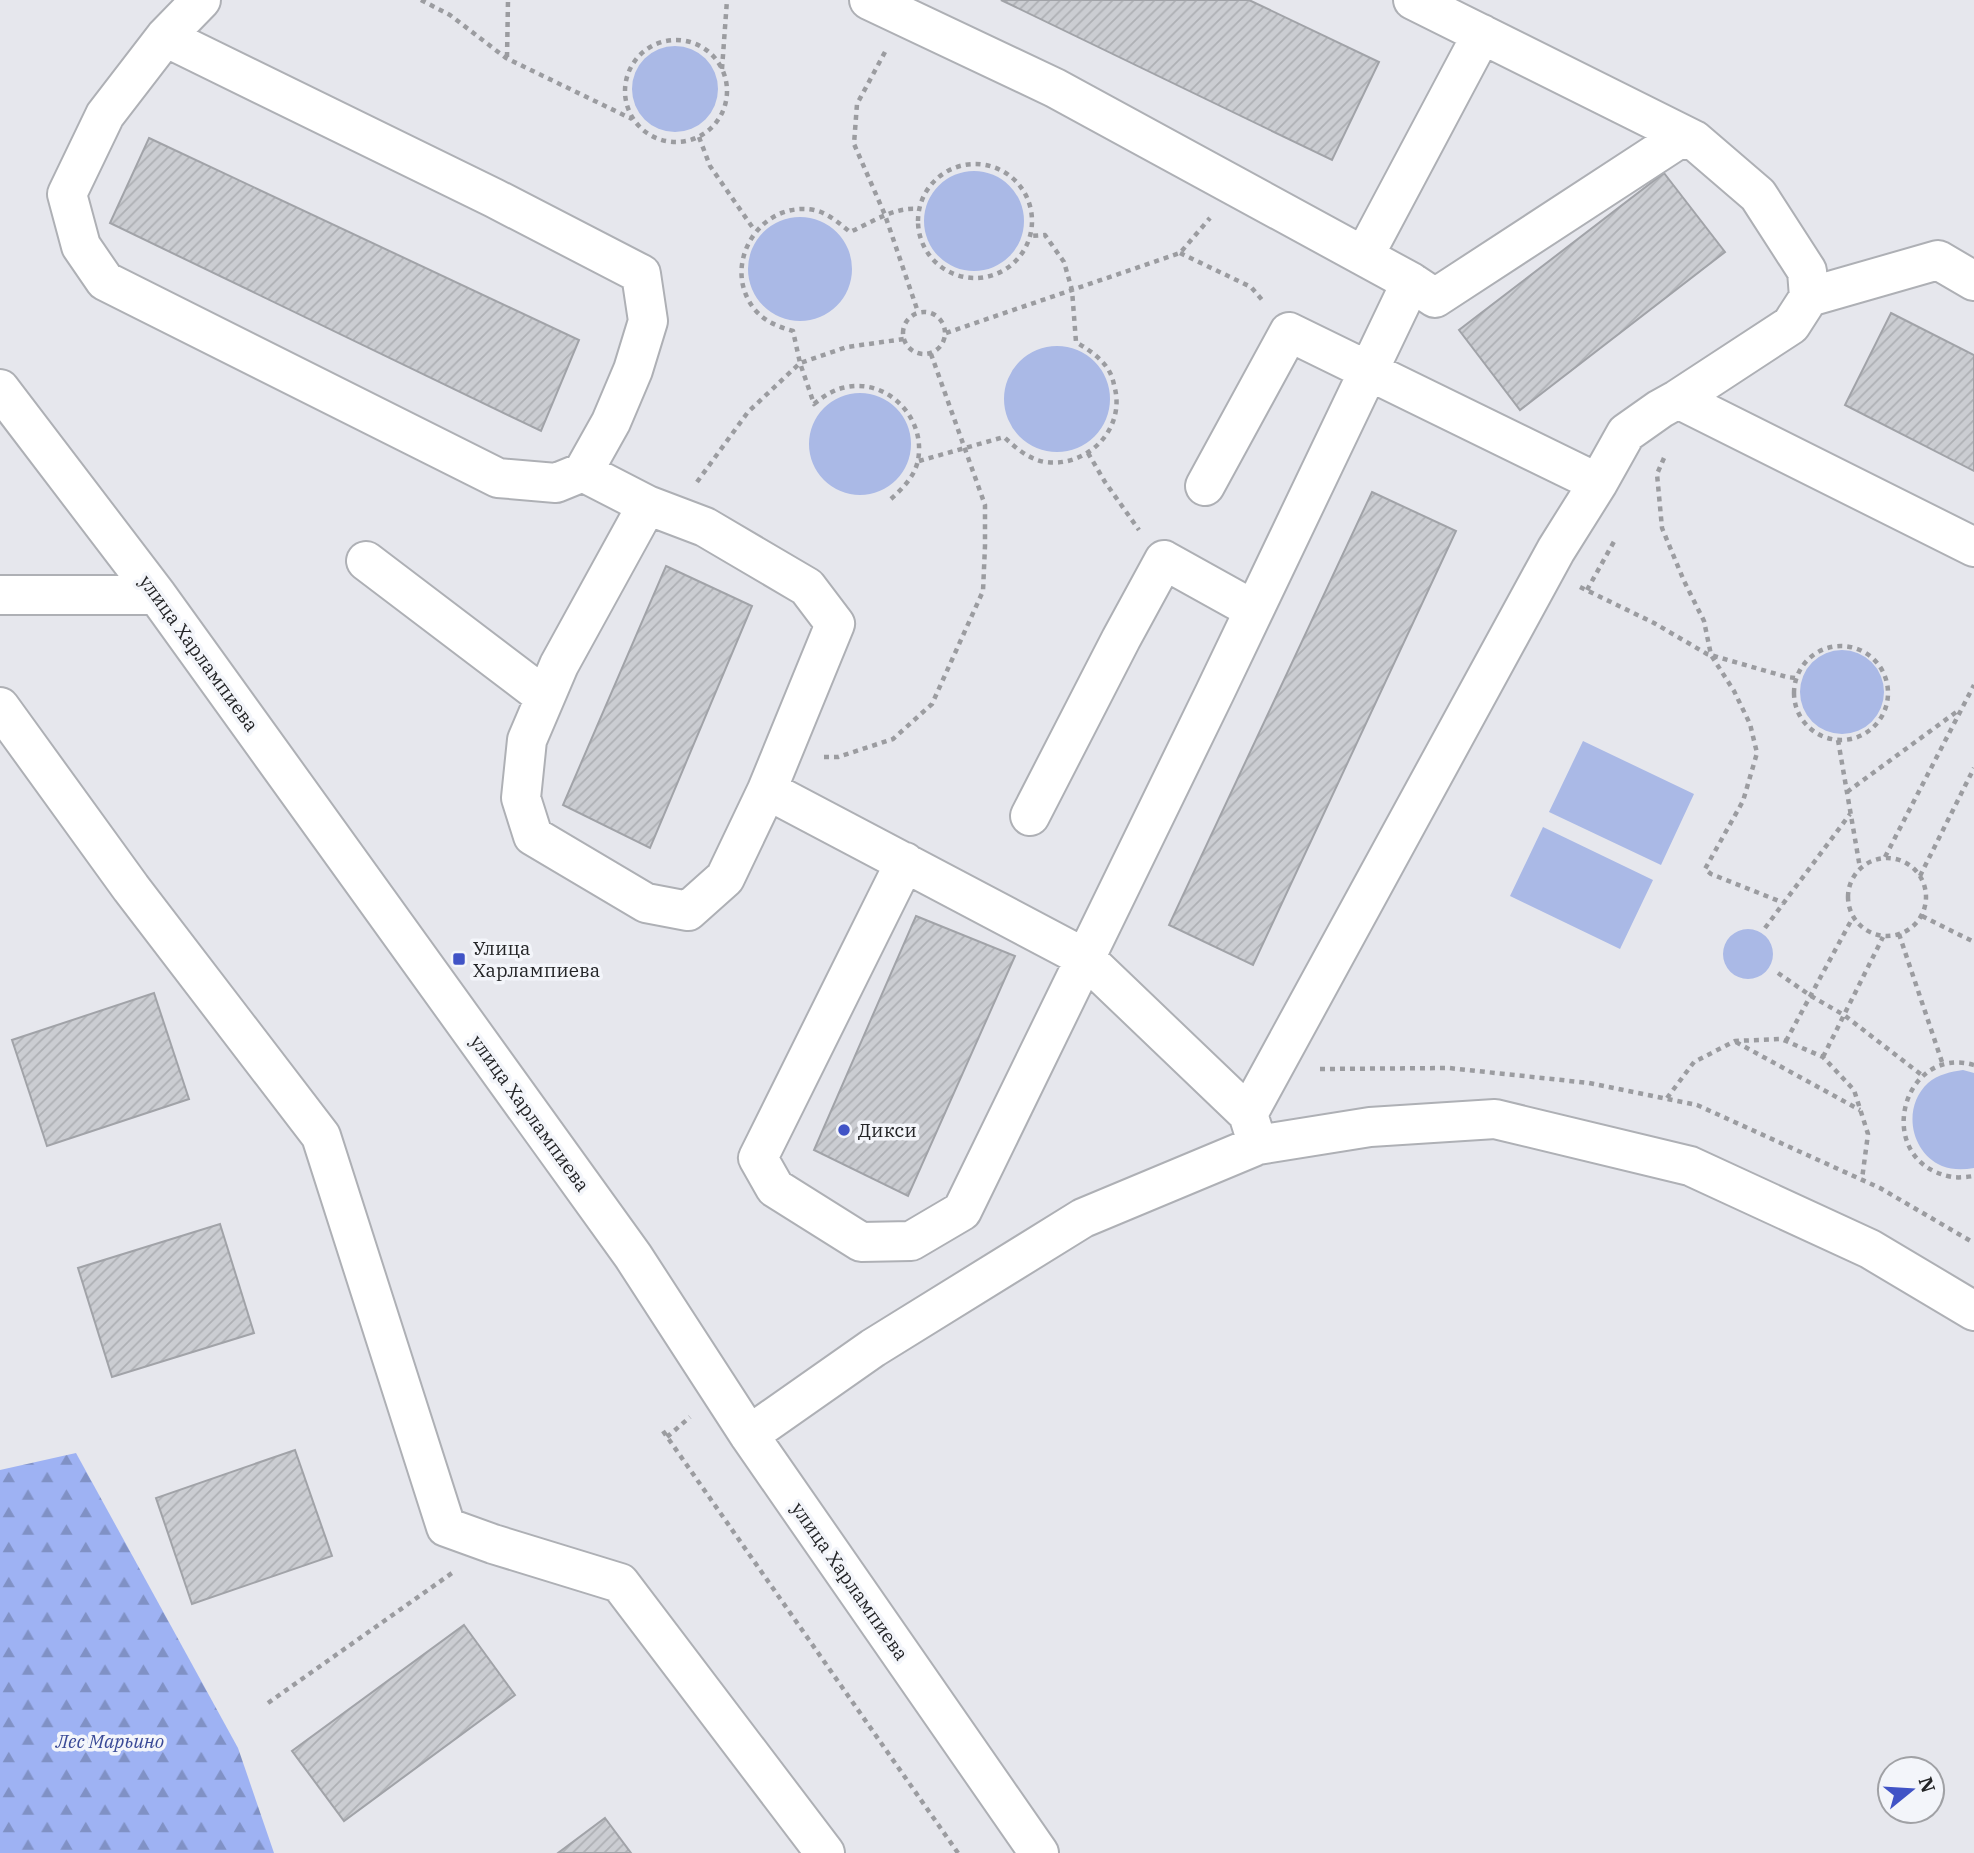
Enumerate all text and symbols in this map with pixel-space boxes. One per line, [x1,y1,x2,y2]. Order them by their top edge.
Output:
street label: улица Харлампиева [134,570,264,736]
place label: Улица Харлампиева [473,936,600,982]
marker: Улица Харлампиева [451,951,467,967]
street label: улица Харлампиева [465,1030,595,1196]
place label: Дикси [858,1118,917,1142]
marker: Дикси [836,1122,852,1138]
street label: улица Харлампиева [786,1497,914,1665]
park label: Лес Марьино [55,1729,164,1753]
north arrow [1876,1755,1946,1825]
text: N [1913,1774,1941,1796]

